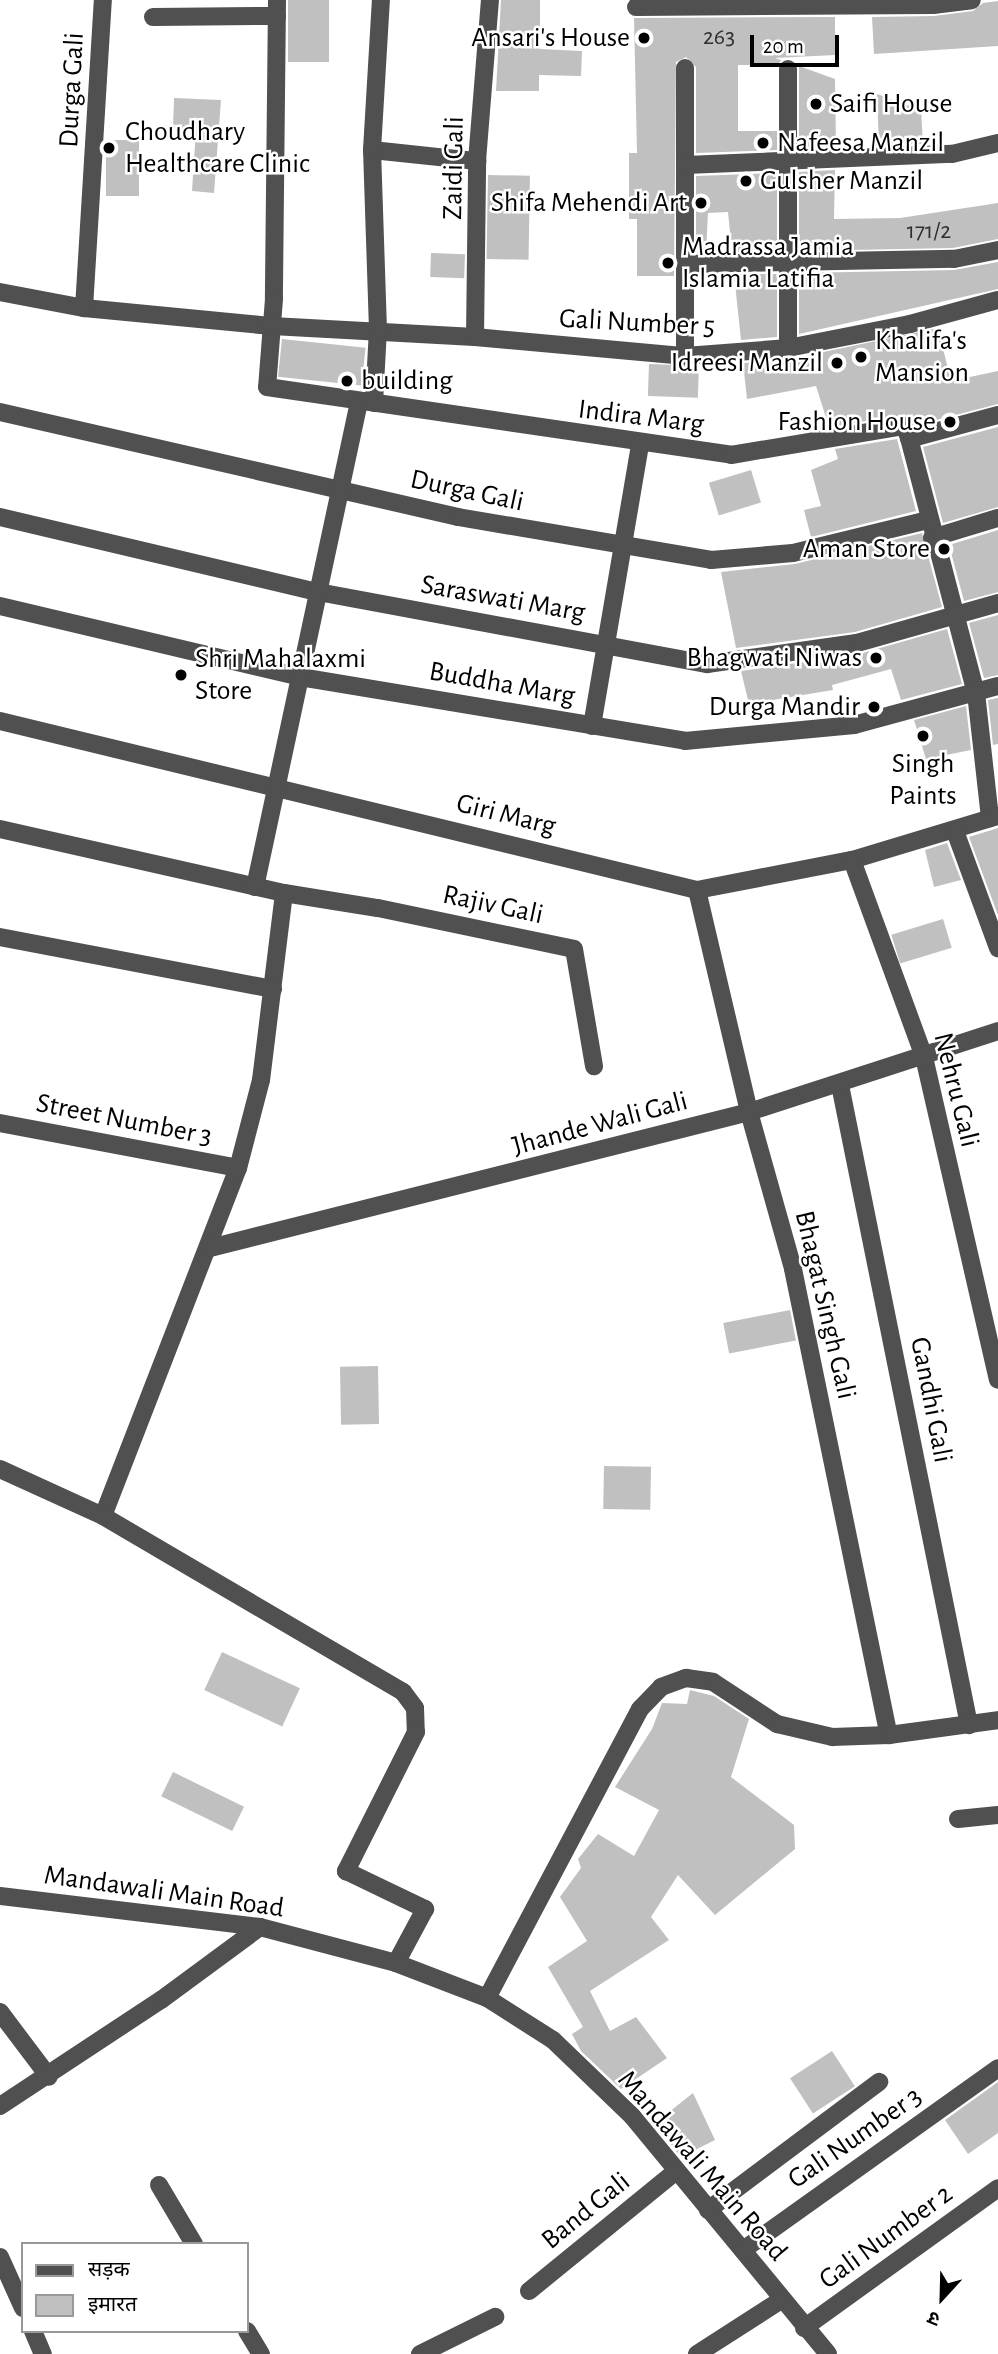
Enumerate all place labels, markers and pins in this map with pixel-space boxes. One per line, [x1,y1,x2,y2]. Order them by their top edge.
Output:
place label: Ansari's House [471,21,630,55]
marker: Ansari's House [636,30,652,46]
place label: Saifi House [830,87,952,121]
marker: Saifi House [808,96,824,112]
place label: Choudhary Healthcare Clinic [125,115,310,181]
place label: Nafeesa Manzil [777,126,944,160]
marker: Nafeesa Manzil [755,135,771,151]
marker: Choudhary Healthcare Clinic [99,138,119,158]
place label: Gulsher Manzil [760,164,923,198]
marker: Gulsher Manzil [738,173,754,189]
place label: Shifa Mehendi Art [491,186,687,220]
marker: Shifa Mehendi Art [693,195,709,211]
place label: Madrassa Jamia Islamia Latifia [682,230,854,296]
marker: Madrassa Jamia Islamia Latifia [660,255,676,271]
place label: Khalifa's Mansion [875,324,969,390]
place label: Idreesi Manzil [671,346,823,380]
marker: Khalifa's Mansion [853,349,869,365]
marker: Idreesi Manzil [829,355,845,371]
place label: building [361,364,453,398]
marker: building [339,373,355,389]
place label: Fashion House [778,405,936,439]
marker: Fashion House [942,414,958,430]
place label: Aman Store [803,532,930,566]
marker: Aman Store [936,541,952,557]
place label: Bhagwati Niwas [687,641,862,675]
place label: Shri Mahalaxmi Store [195,642,366,708]
marker: Bhagwati Niwas [868,650,884,666]
marker: Shri Mahalaxmi Store [173,667,189,683]
place label: Durga Mandir [709,690,860,724]
marker: Durga Mandir [866,699,882,715]
marker: Singh Paints [915,728,931,744]
place label: Singh Paints [889,747,957,813]

